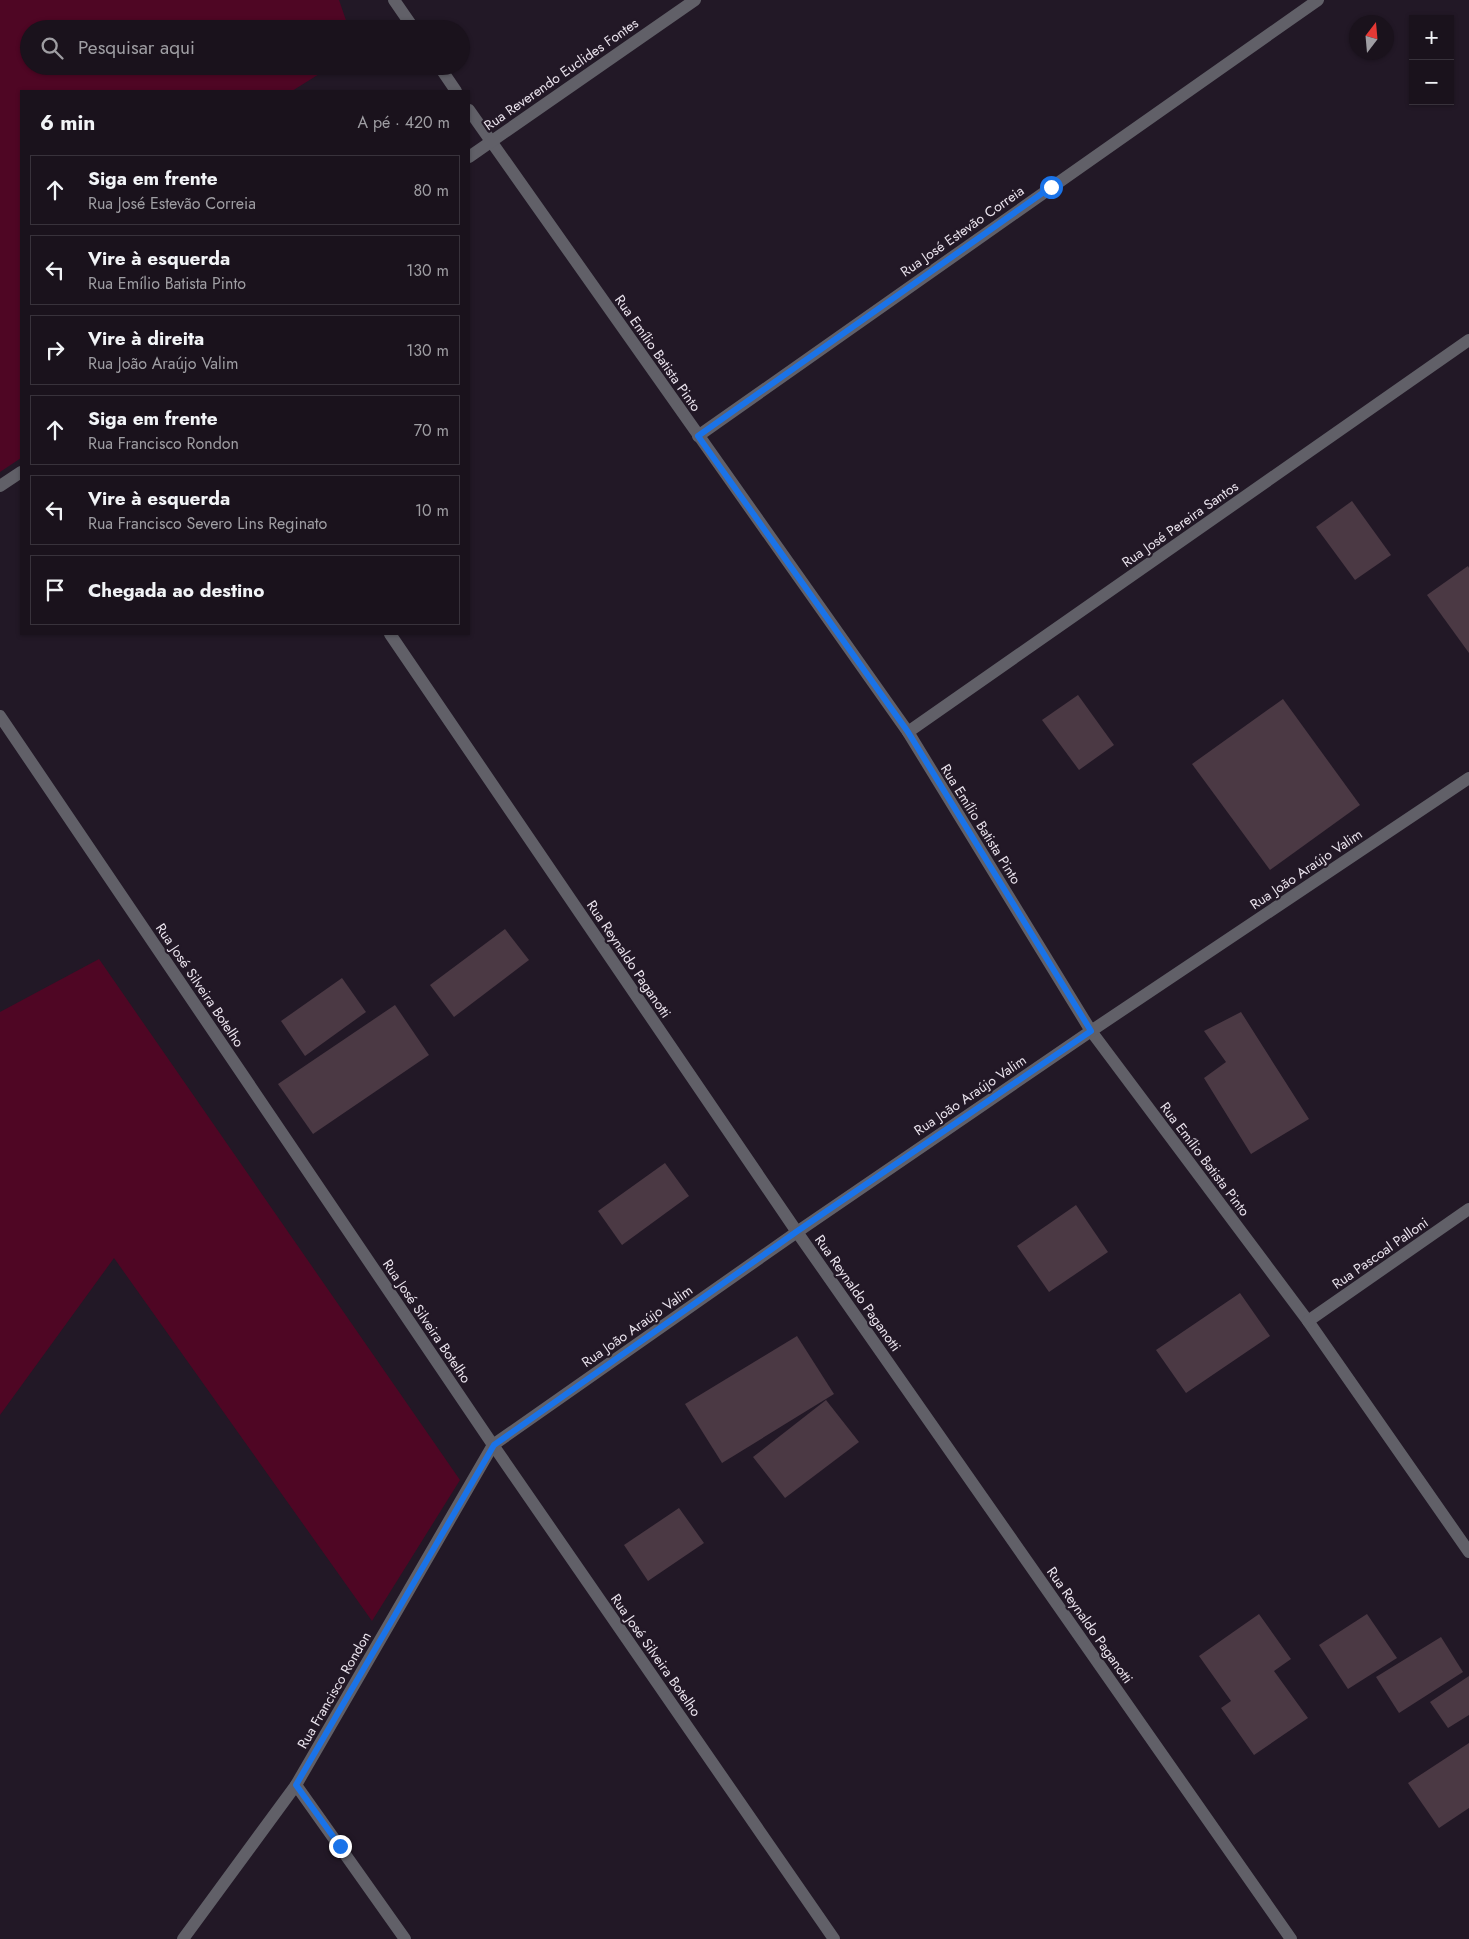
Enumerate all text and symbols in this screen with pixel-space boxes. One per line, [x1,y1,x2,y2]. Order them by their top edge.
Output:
street label: Rua Reverendo Euclides Fontes [480,13,643,135]
north arrow [1349,15,1394,60]
map controls [1409,15,1454,105]
button: + [1409,15,1454,60]
search box [20,20,470,75]
icon: search [38,34,66,62]
text: Pesquisar aqui [78,34,195,61]
button: − [1409,60,1454,105]
text: 6 min [40,108,95,138]
text: A pé · 420 m [358,111,450,134]
text: Siga em frente [88,165,218,192]
icon: ahead [41,176,69,204]
route start [1040,176,1063,199]
text: 80 m [413,179,449,202]
street label: Rua José Estevão Correia [896,181,1028,281]
text: Rua José Estevão Correia [88,192,256,215]
text: Vire à esquerda [88,245,230,272]
icon: left [41,256,69,284]
text: 130 m [406,259,449,282]
text: Rua Emílio Batista Pinto [88,272,246,295]
street label: Rua Emílio Batista Pinto [610,291,706,416]
text: Vire à direita [88,325,204,352]
icon: right [41,336,69,364]
text: 130 m [406,339,449,362]
text: Rua João Araújo Valim [88,352,238,375]
text: Siga em frente [88,405,218,432]
icon: ahead [41,416,69,444]
text: 70 m [414,419,449,442]
text: Rua Francisco Rondon [88,432,239,455]
street label: Rua José Pereira Santos [1118,476,1243,572]
text: Vire à esquerda [88,485,230,512]
icon: left [41,496,69,524]
text: 10 m [415,499,449,522]
text: Rua Francisco Severo Lins Reginato [88,512,327,535]
icon: arrive [41,576,69,604]
text: Chegada ao destino [88,577,264,604]
street label: Rua Emílio Batista Pinto [936,760,1026,888]
street label: Rua João Araújo Valim [1246,824,1366,914]
street label: Rua Reynaldo Paganotti [582,896,676,1022]
street label: Rua José Silveira Botelho [151,919,249,1051]
street label: Rua João Araújo Valim [910,1050,1030,1140]
street label: Rua Emílio Batista Pinto [1155,1098,1255,1220]
street label: Rua Pascoal Palloni [1328,1212,1432,1294]
street label: Rua Reynaldo Paganotti [810,1231,906,1355]
street label: Rua José Silveira Botelho [378,1255,476,1387]
street label: Rua João Araújo Valim [577,1280,697,1372]
street label: Rua Reynaldo Paganotti [1042,1563,1138,1687]
street label: Rua José Silveira Botelho [606,1590,706,1721]
street label: Rua Francisco Rondon [292,1628,376,1752]
route end [329,1835,352,1858]

